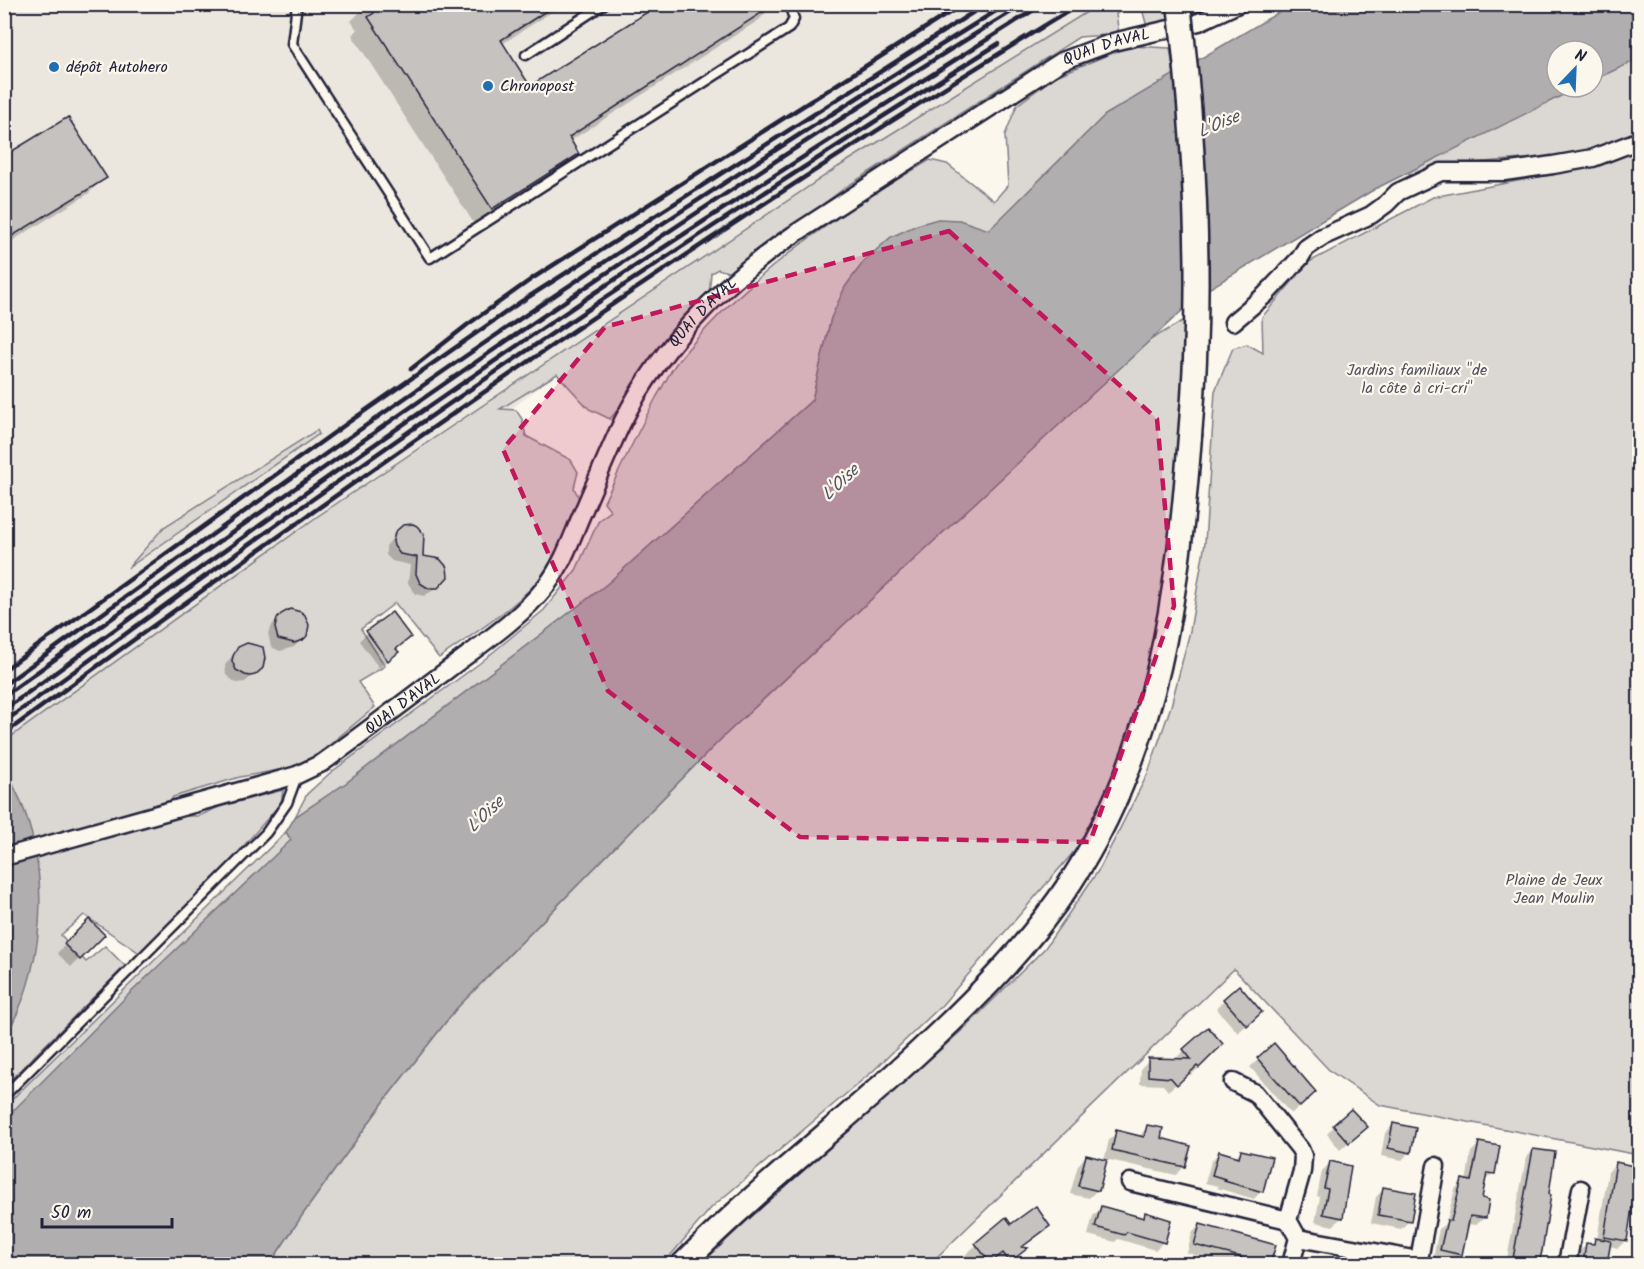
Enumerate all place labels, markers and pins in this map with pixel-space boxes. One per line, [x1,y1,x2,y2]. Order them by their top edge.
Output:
place label: dépôt Autohero [66,55,168,80]
marker: dépôt Autohero [47,60,61,74]
place label: Chronopost [500,74,575,99]
marker: Chronopost [481,79,495,93]

